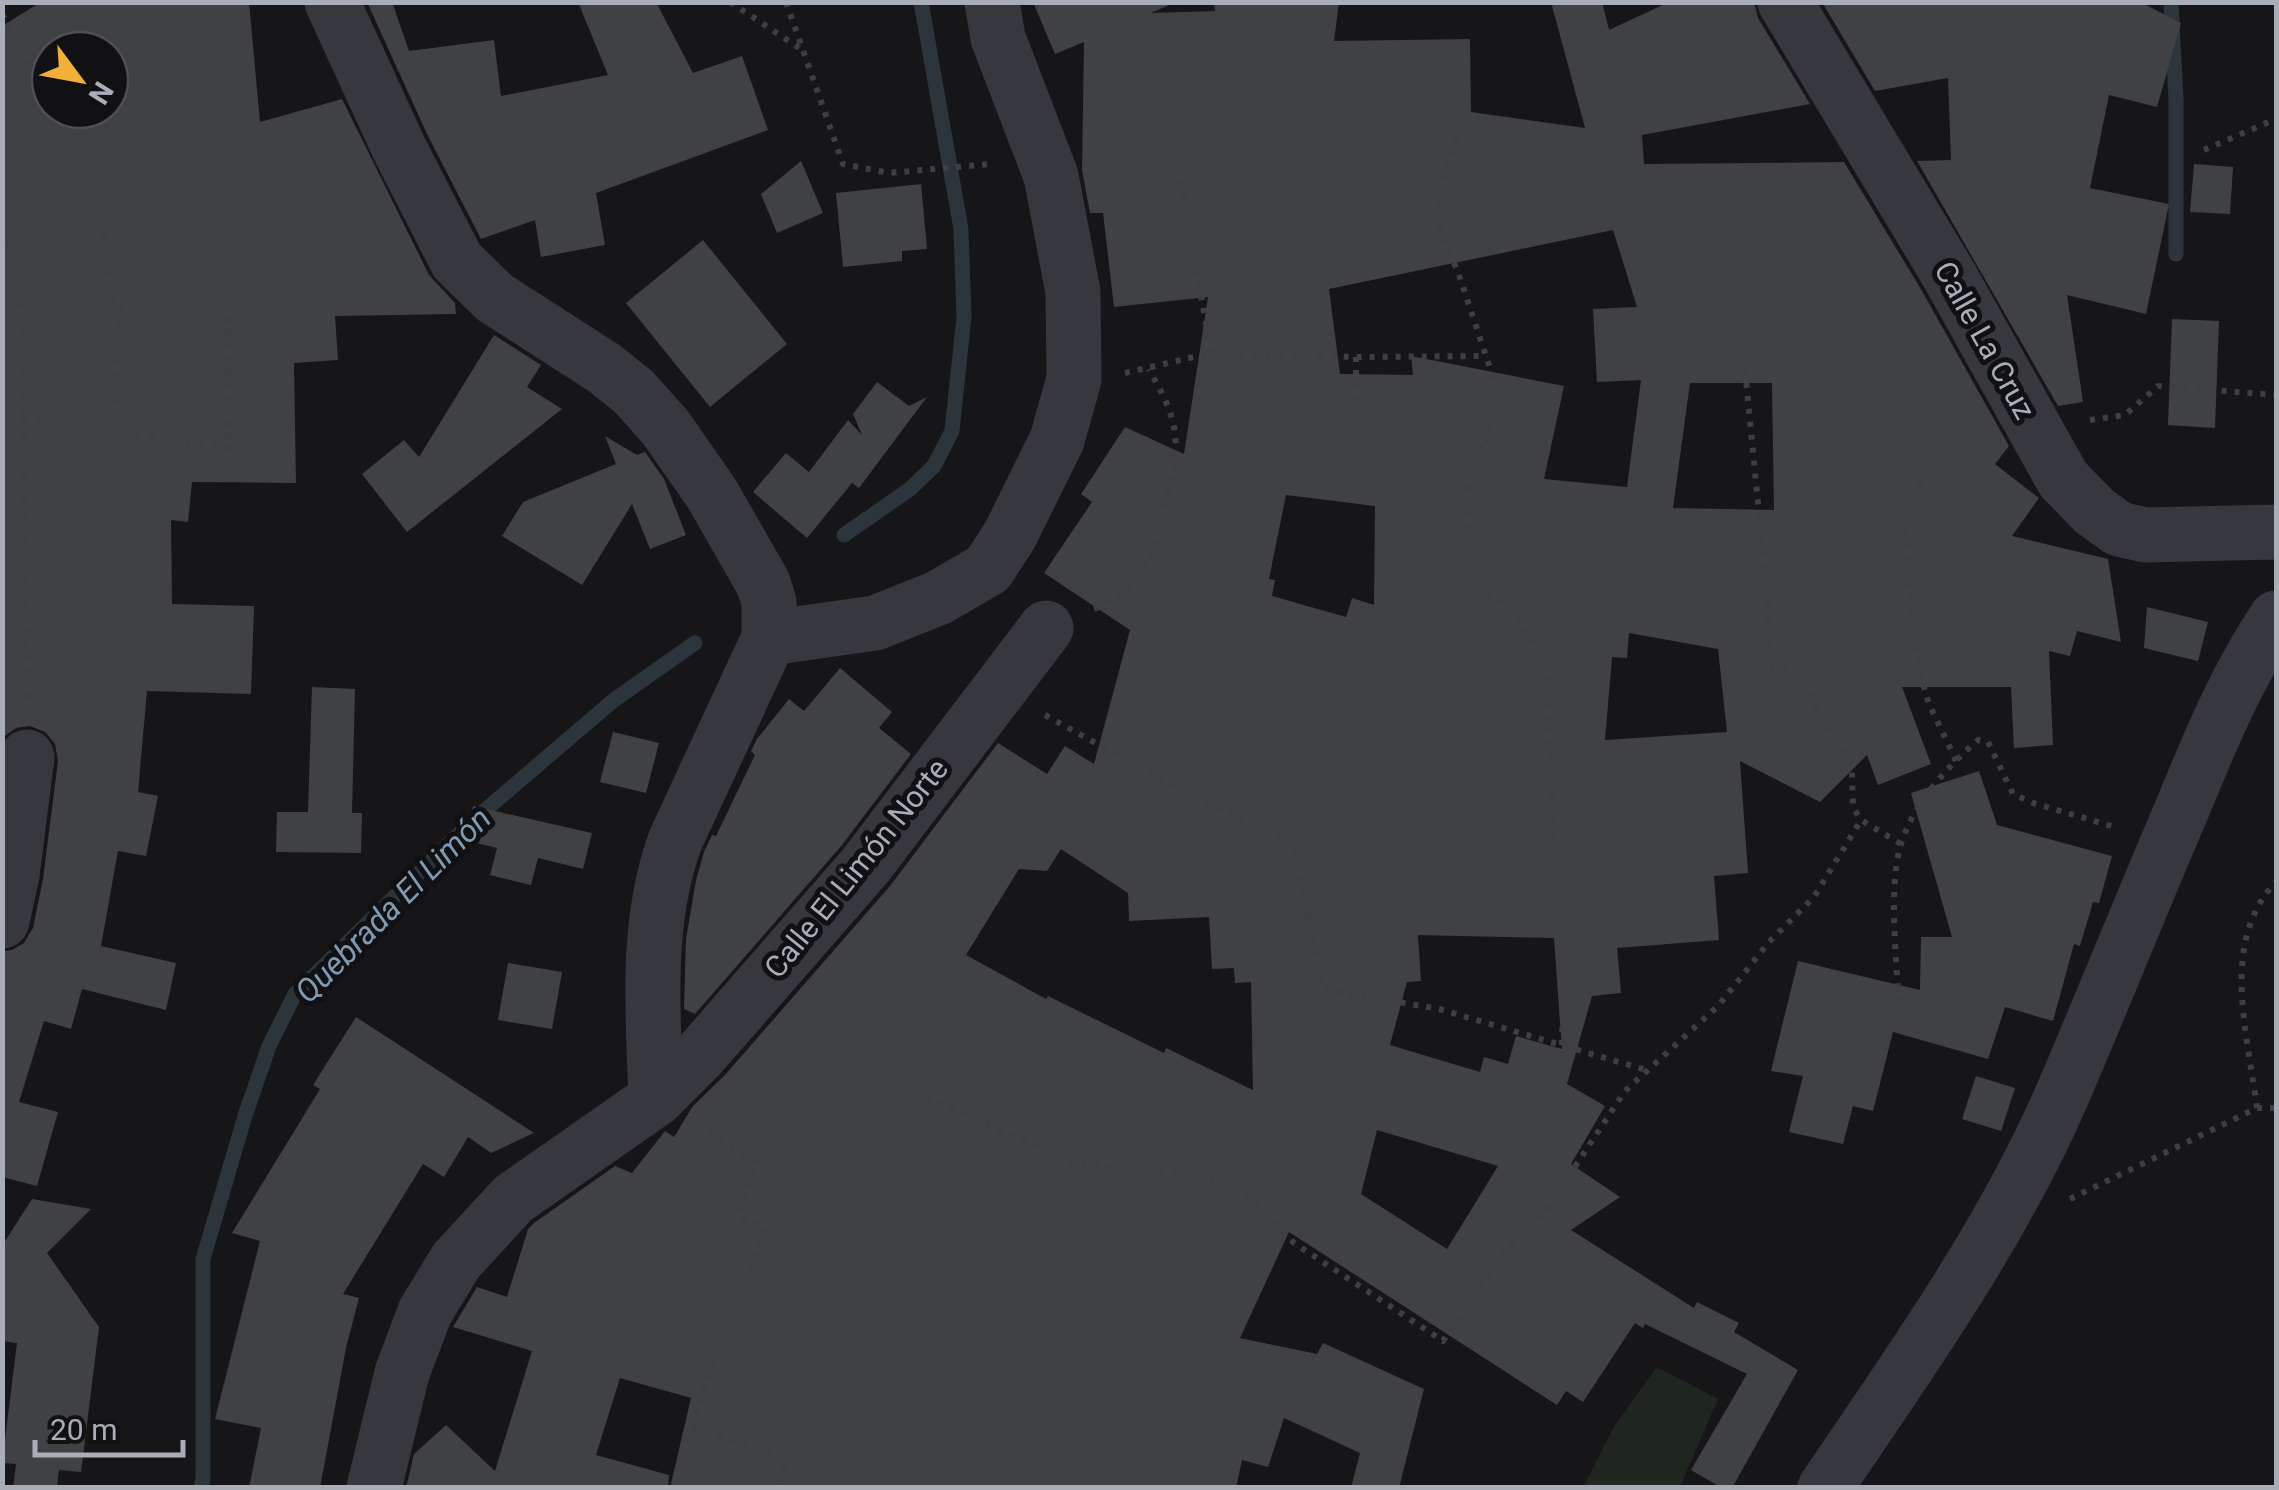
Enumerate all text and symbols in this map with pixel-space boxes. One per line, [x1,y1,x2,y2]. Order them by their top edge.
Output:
north arrow [30,30,130,130]
text: N [82,76,120,110]
street label: Calle La Cruz [1927,255,2043,425]
street label: Calle El Limón Norte [757,751,955,985]
water label: Quebrada El Limón [287,799,499,1011]
scale bar [35,1395,182,1457]
text: 20 m [50,1412,117,1447]

